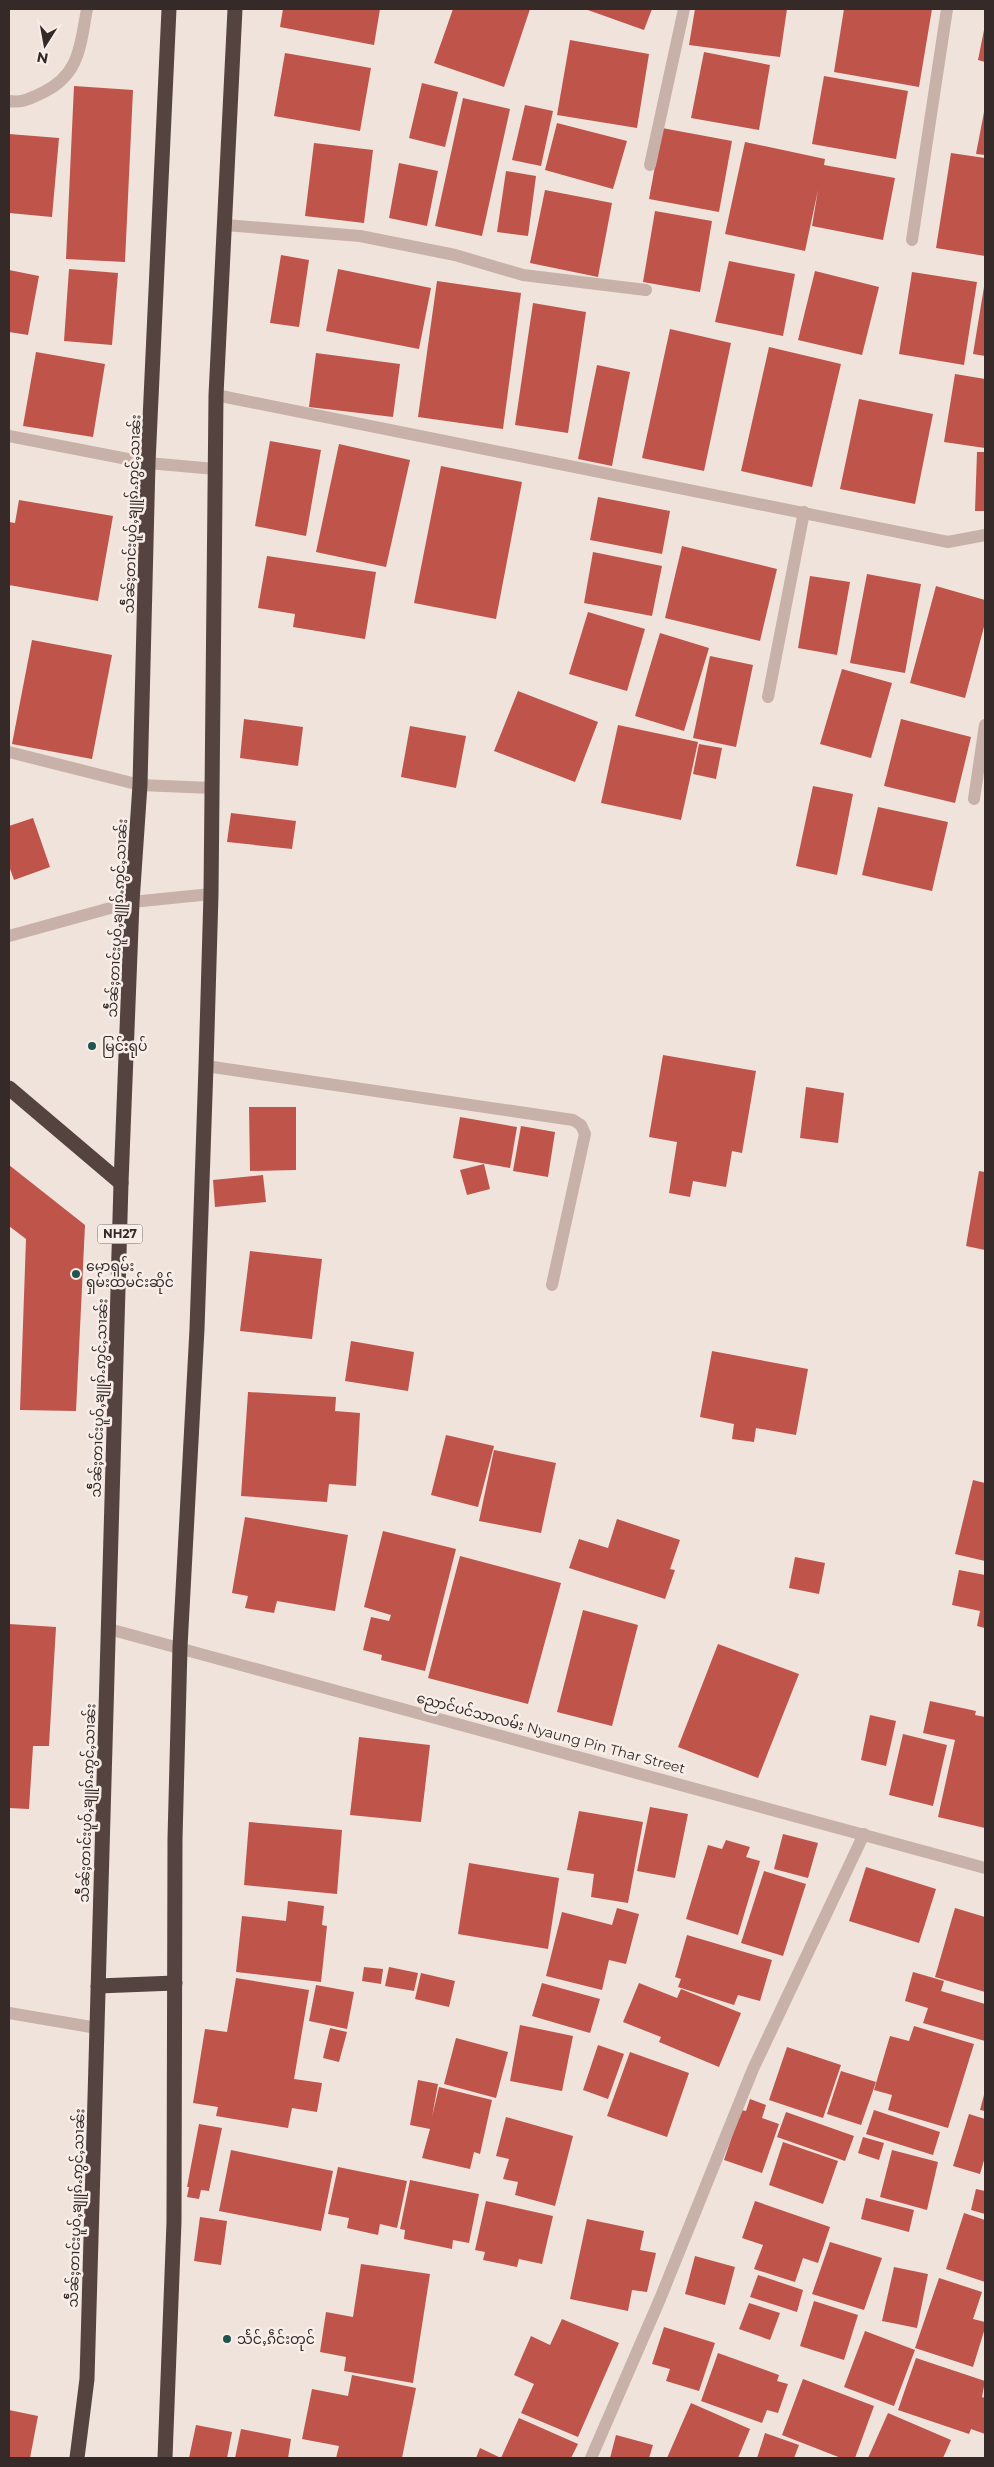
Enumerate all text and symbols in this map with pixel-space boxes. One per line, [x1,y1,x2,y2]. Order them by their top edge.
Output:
north arrow [20,20,70,70]
text: N [35,48,50,68]
street label: သဵႅၼ်ႈတၢင်းပူဝ်ႇၶျူၵ်ႉဢွင်ႇသၢၼ်း [119,414,147,614]
street label: သဵႅၼ်ႈတၢင်းပူဝ်ႇၶျူၵ်ႉဢွင်ႇသၢၼ်း [102,818,134,1018]
place label: မြင်းရုပ် [102,1036,148,1058]
marker: မြင်းရုပ် [86,1040,98,1052]
road number: NH27 [98,1224,142,1244]
place label: မောရှမ်း ရှမ်းထမင်းဆိုင် [86,1256,174,1294]
marker: မောရှမ်း ရှမ်းထမင်းဆိုင် [70,1268,82,1280]
street label: သဵႅၼ်ႈတၢင်းပူဝ်ႇၶျူၵ်ႉဢွင်ႇသၢၼ်း [86,1298,114,1498]
street label: ညောင်ပင်သာလမ်း Nyaung Pin Thar Street [414,1687,688,1781]
street label: သဵႅၼ်ႈတၢင်းပူဝ်ႇၶျူၵ်ႉဢွင်ႇသၢၼ်း [74,1703,102,1903]
street label: သဵႅၼ်ႈတၢင်းပူဝ်ႇၶျူၵ်ႉဢွင်ႇသၢၼ်း [63,2108,91,2308]
place label: သႅင်ႇၵဵင်းတုင် [237,2329,315,2351]
marker: သႅင်ႇၵဵင်းတုင် [221,2333,233,2345]

